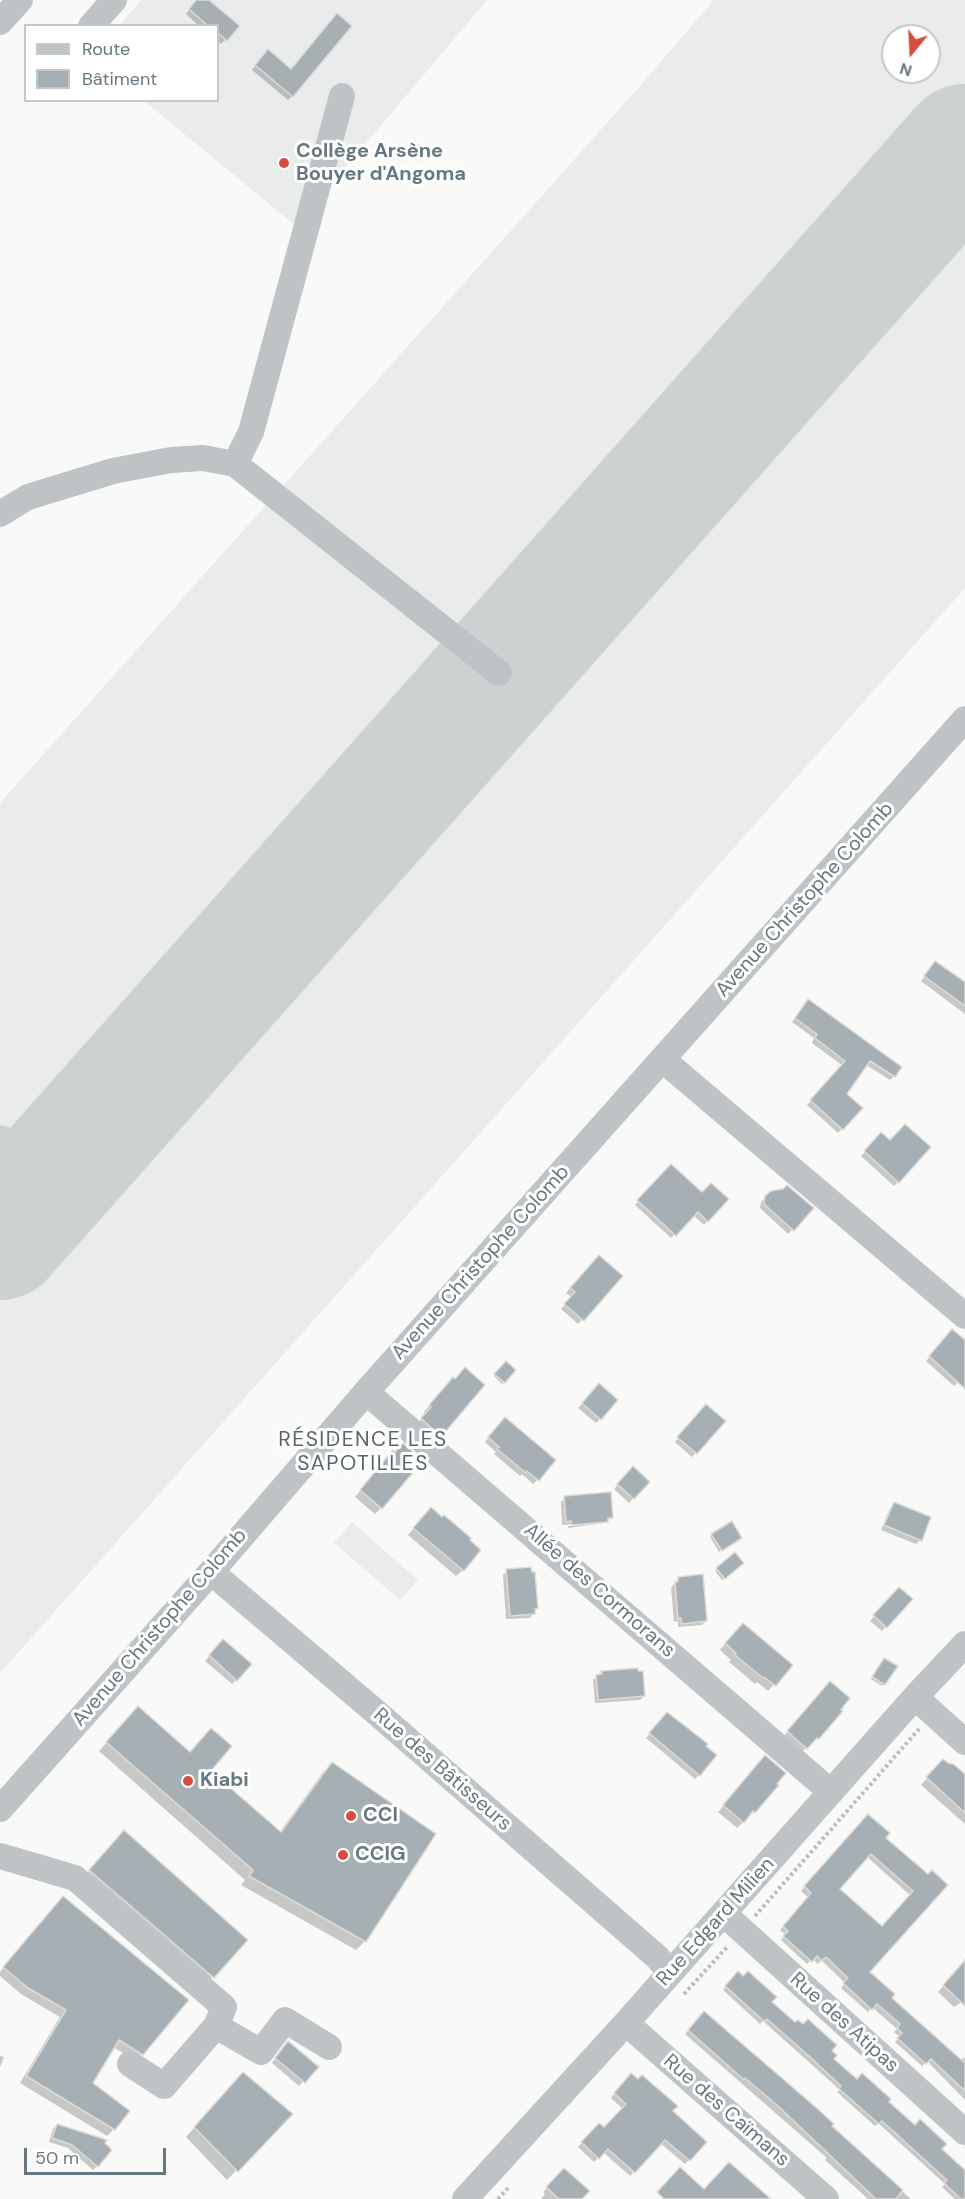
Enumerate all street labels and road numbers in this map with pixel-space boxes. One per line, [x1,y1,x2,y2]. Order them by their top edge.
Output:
street label: Avenue Christophe Colomb [711,798,899,1002]
street label: Avenue Christophe Colomb [387,1161,575,1365]
street label: Allée des Cormorans [518,1519,680,1663]
street label: Avenue Christophe Colomb [68,1524,252,1732]
street label: Rue des Bâtisseurs [368,1704,516,1836]
street label: Rue Edgard Milien [652,1853,780,1991]
street label: Rue des Atipas [785,1968,903,2078]
street label: Rue des Caïmans [658,2050,794,2172]

